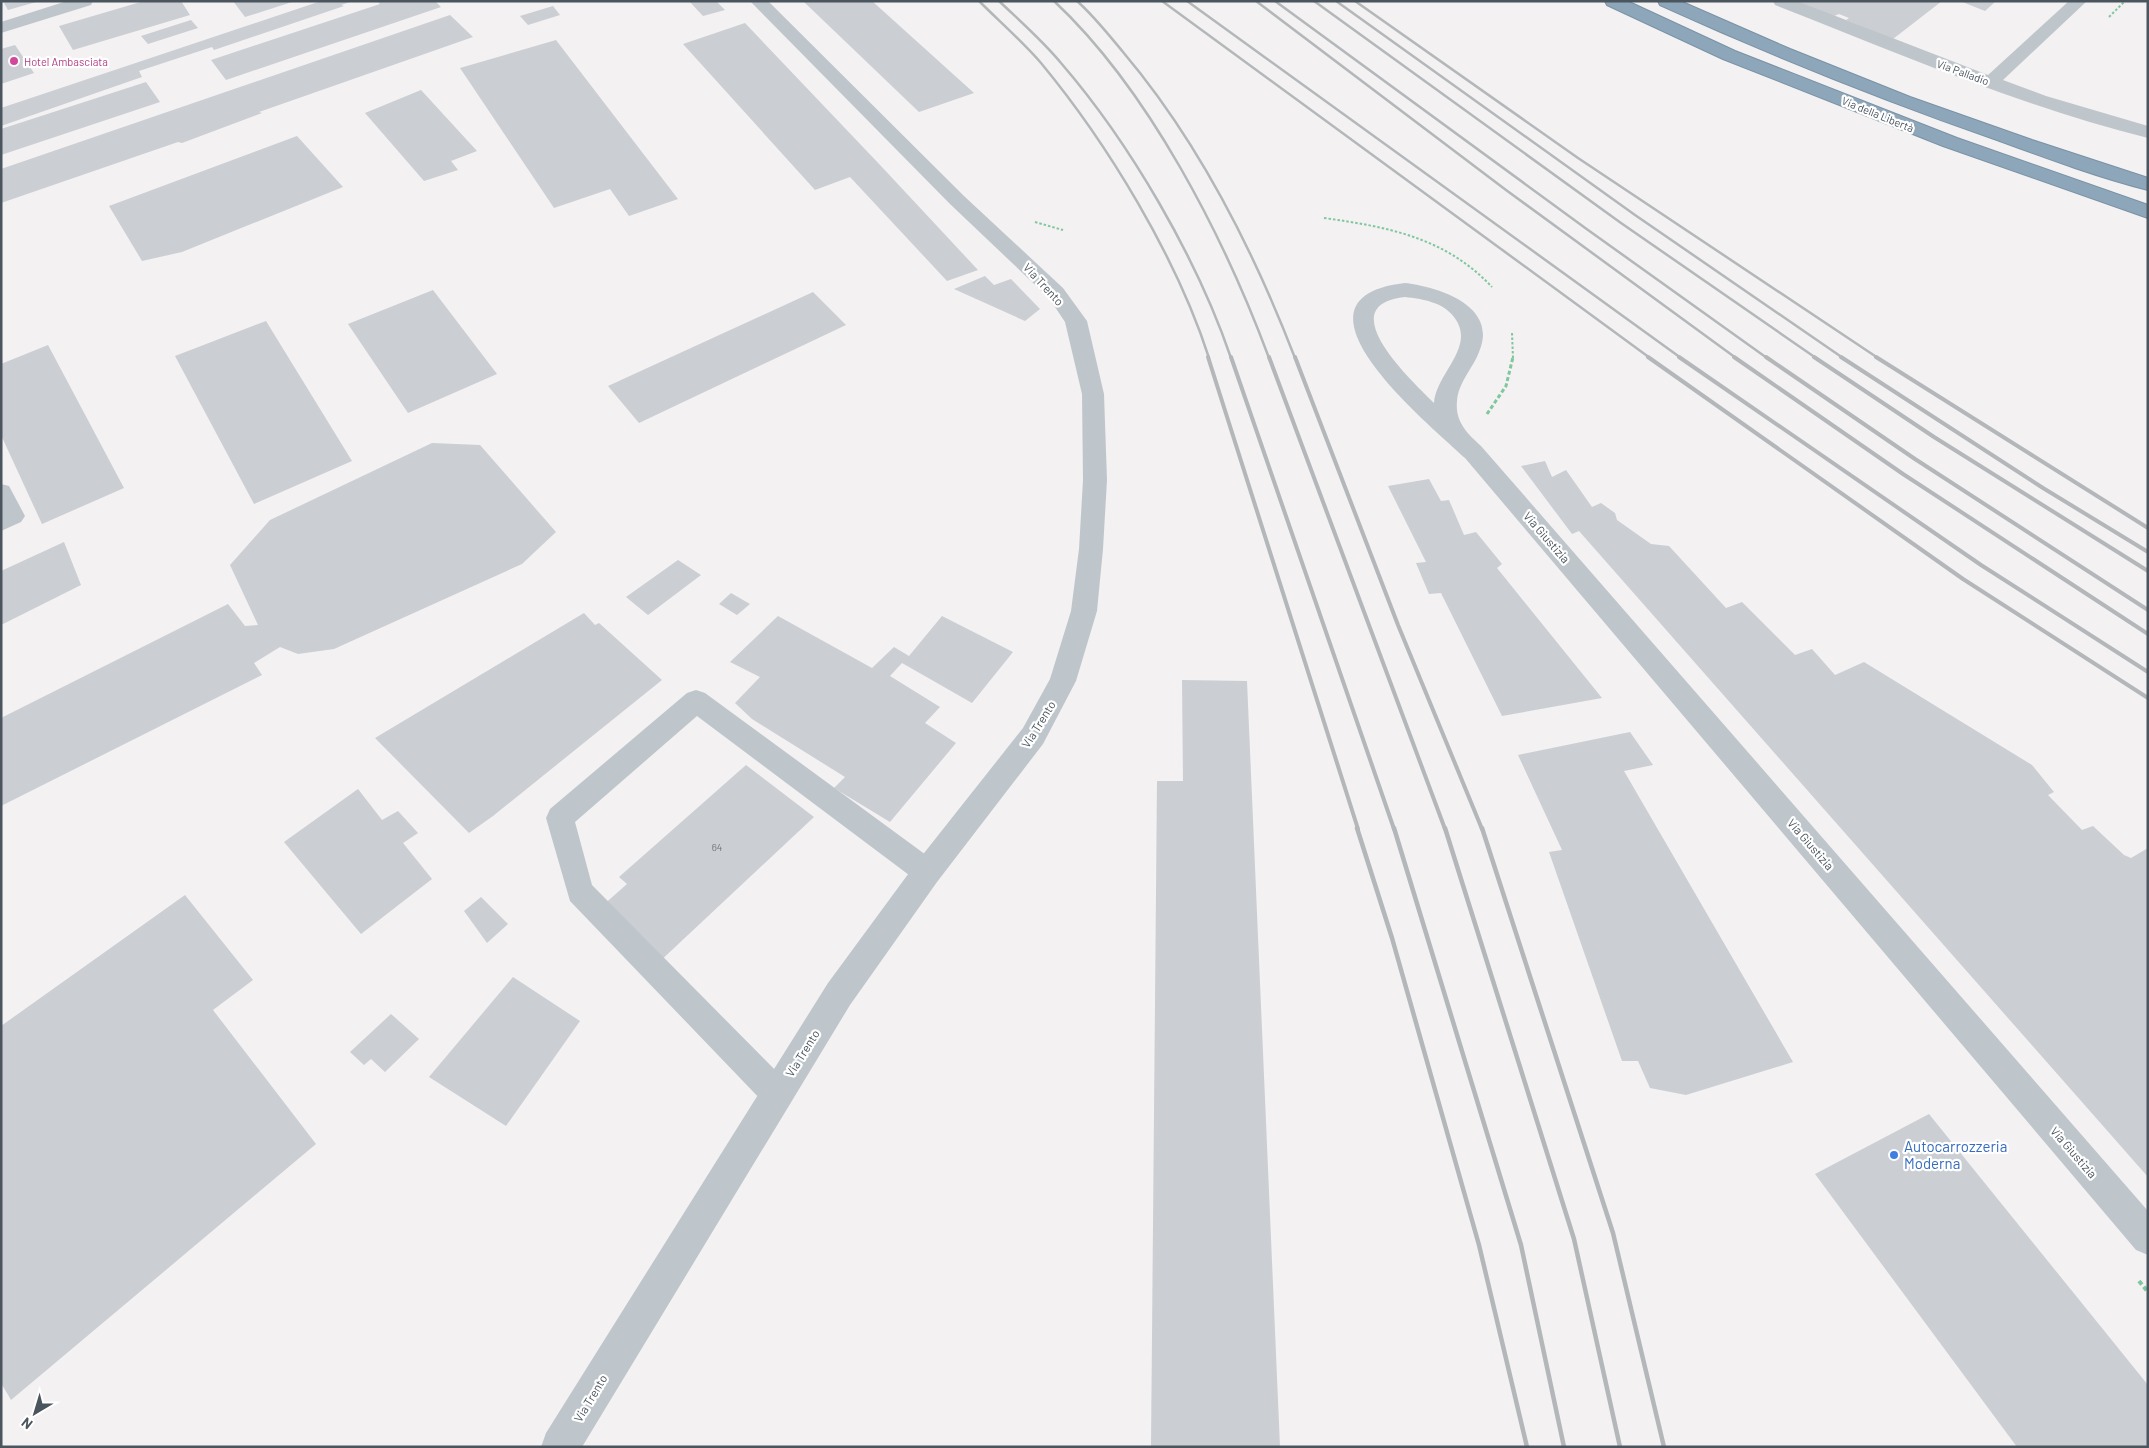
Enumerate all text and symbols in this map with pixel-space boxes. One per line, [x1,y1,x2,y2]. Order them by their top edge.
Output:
marker: Hotel Ambasciata [8,55,20,67]
place label: Hotel Ambasciata [24,55,108,68]
street label: Via Palladio [1935,57,1991,87]
street label: Via della Libertà [1840,94,1916,134]
street label: Via Trento [1021,260,1067,308]
street label: Via Giustizia [1521,509,1573,565]
street label: Via Trento [1018,698,1058,750]
street label: Via Giustizia [1785,816,1837,872]
house number: 64 [712,841,722,853]
street label: Via Trento [782,1027,822,1079]
street label: Via Giustizia [2048,1124,2100,1180]
place label: Autocarrozzeria Moderna [1904,1137,2007,1172]
marker: Autocarrozzeria Moderna [1888,1149,1900,1161]
street label: Via Trento [570,1372,610,1424]
north arrow [10,1388,60,1438]
text: N [18,1414,36,1433]

